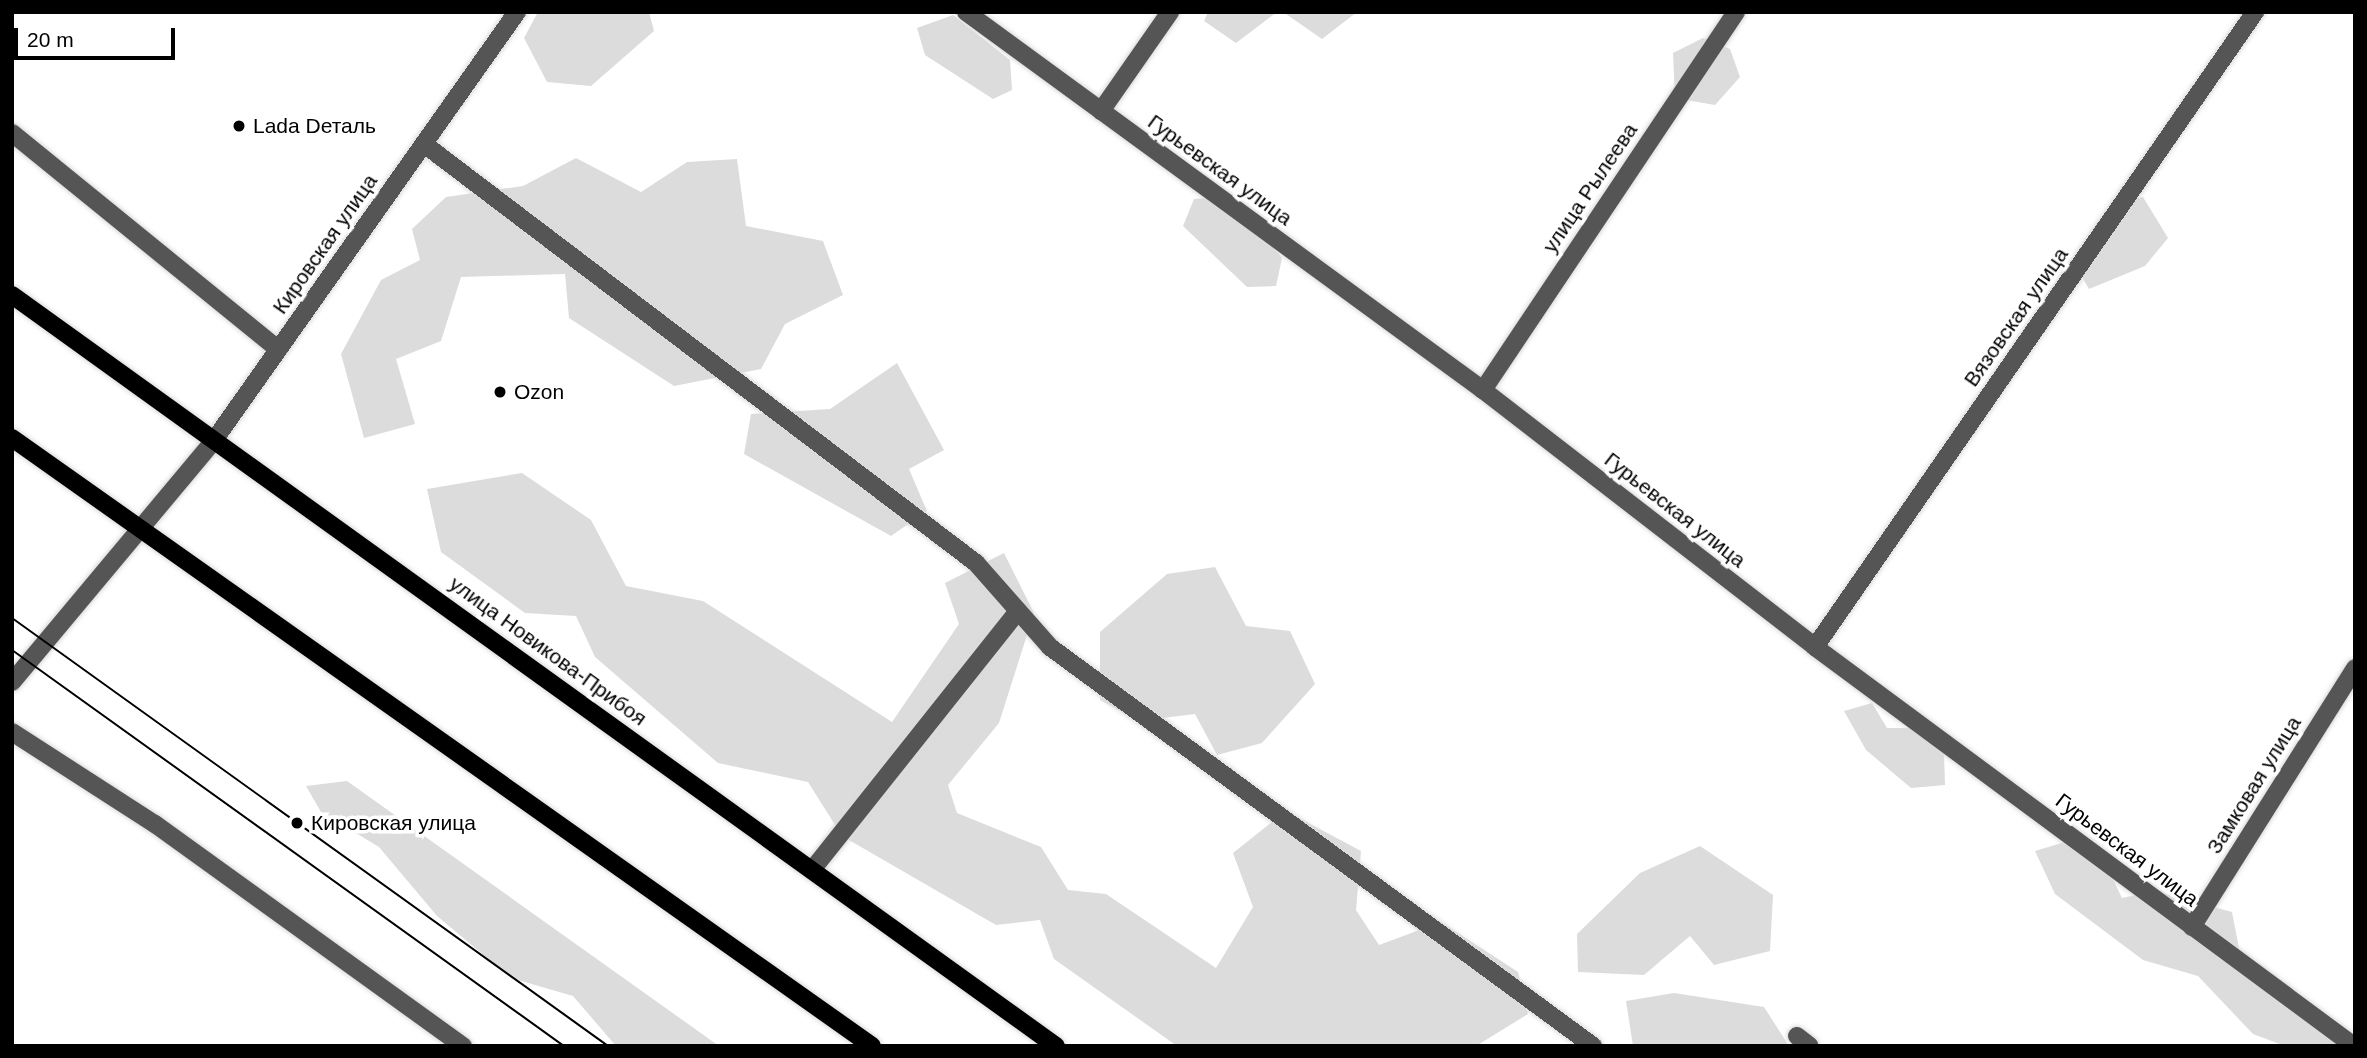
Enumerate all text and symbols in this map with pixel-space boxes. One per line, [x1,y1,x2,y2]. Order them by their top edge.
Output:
scale bar [18,14,178,58]
text: 20 m [27,28,74,51]
street label: Гурьевская улица [1143,109,1297,231]
place label: Lada Dеталь [253,113,376,139]
marker: Lada Dеталь [231,118,247,134]
street label: улица Рылеева [1537,118,1643,258]
street label: Кировская улица [267,169,383,319]
street label: Вязовская улица [1959,243,2073,391]
place label: Ozon [514,379,564,405]
marker: Ozon [492,384,508,400]
street label: Гурьевская улица [1599,447,1751,573]
street label: улица Новикова-Прибоя [444,571,652,731]
street label: Замковая улица [2202,712,2306,858]
street label: Гурьевская улица [2051,788,2203,912]
place label: Кировская улица [311,810,476,836]
marker: Кировская улица [289,815,305,831]

